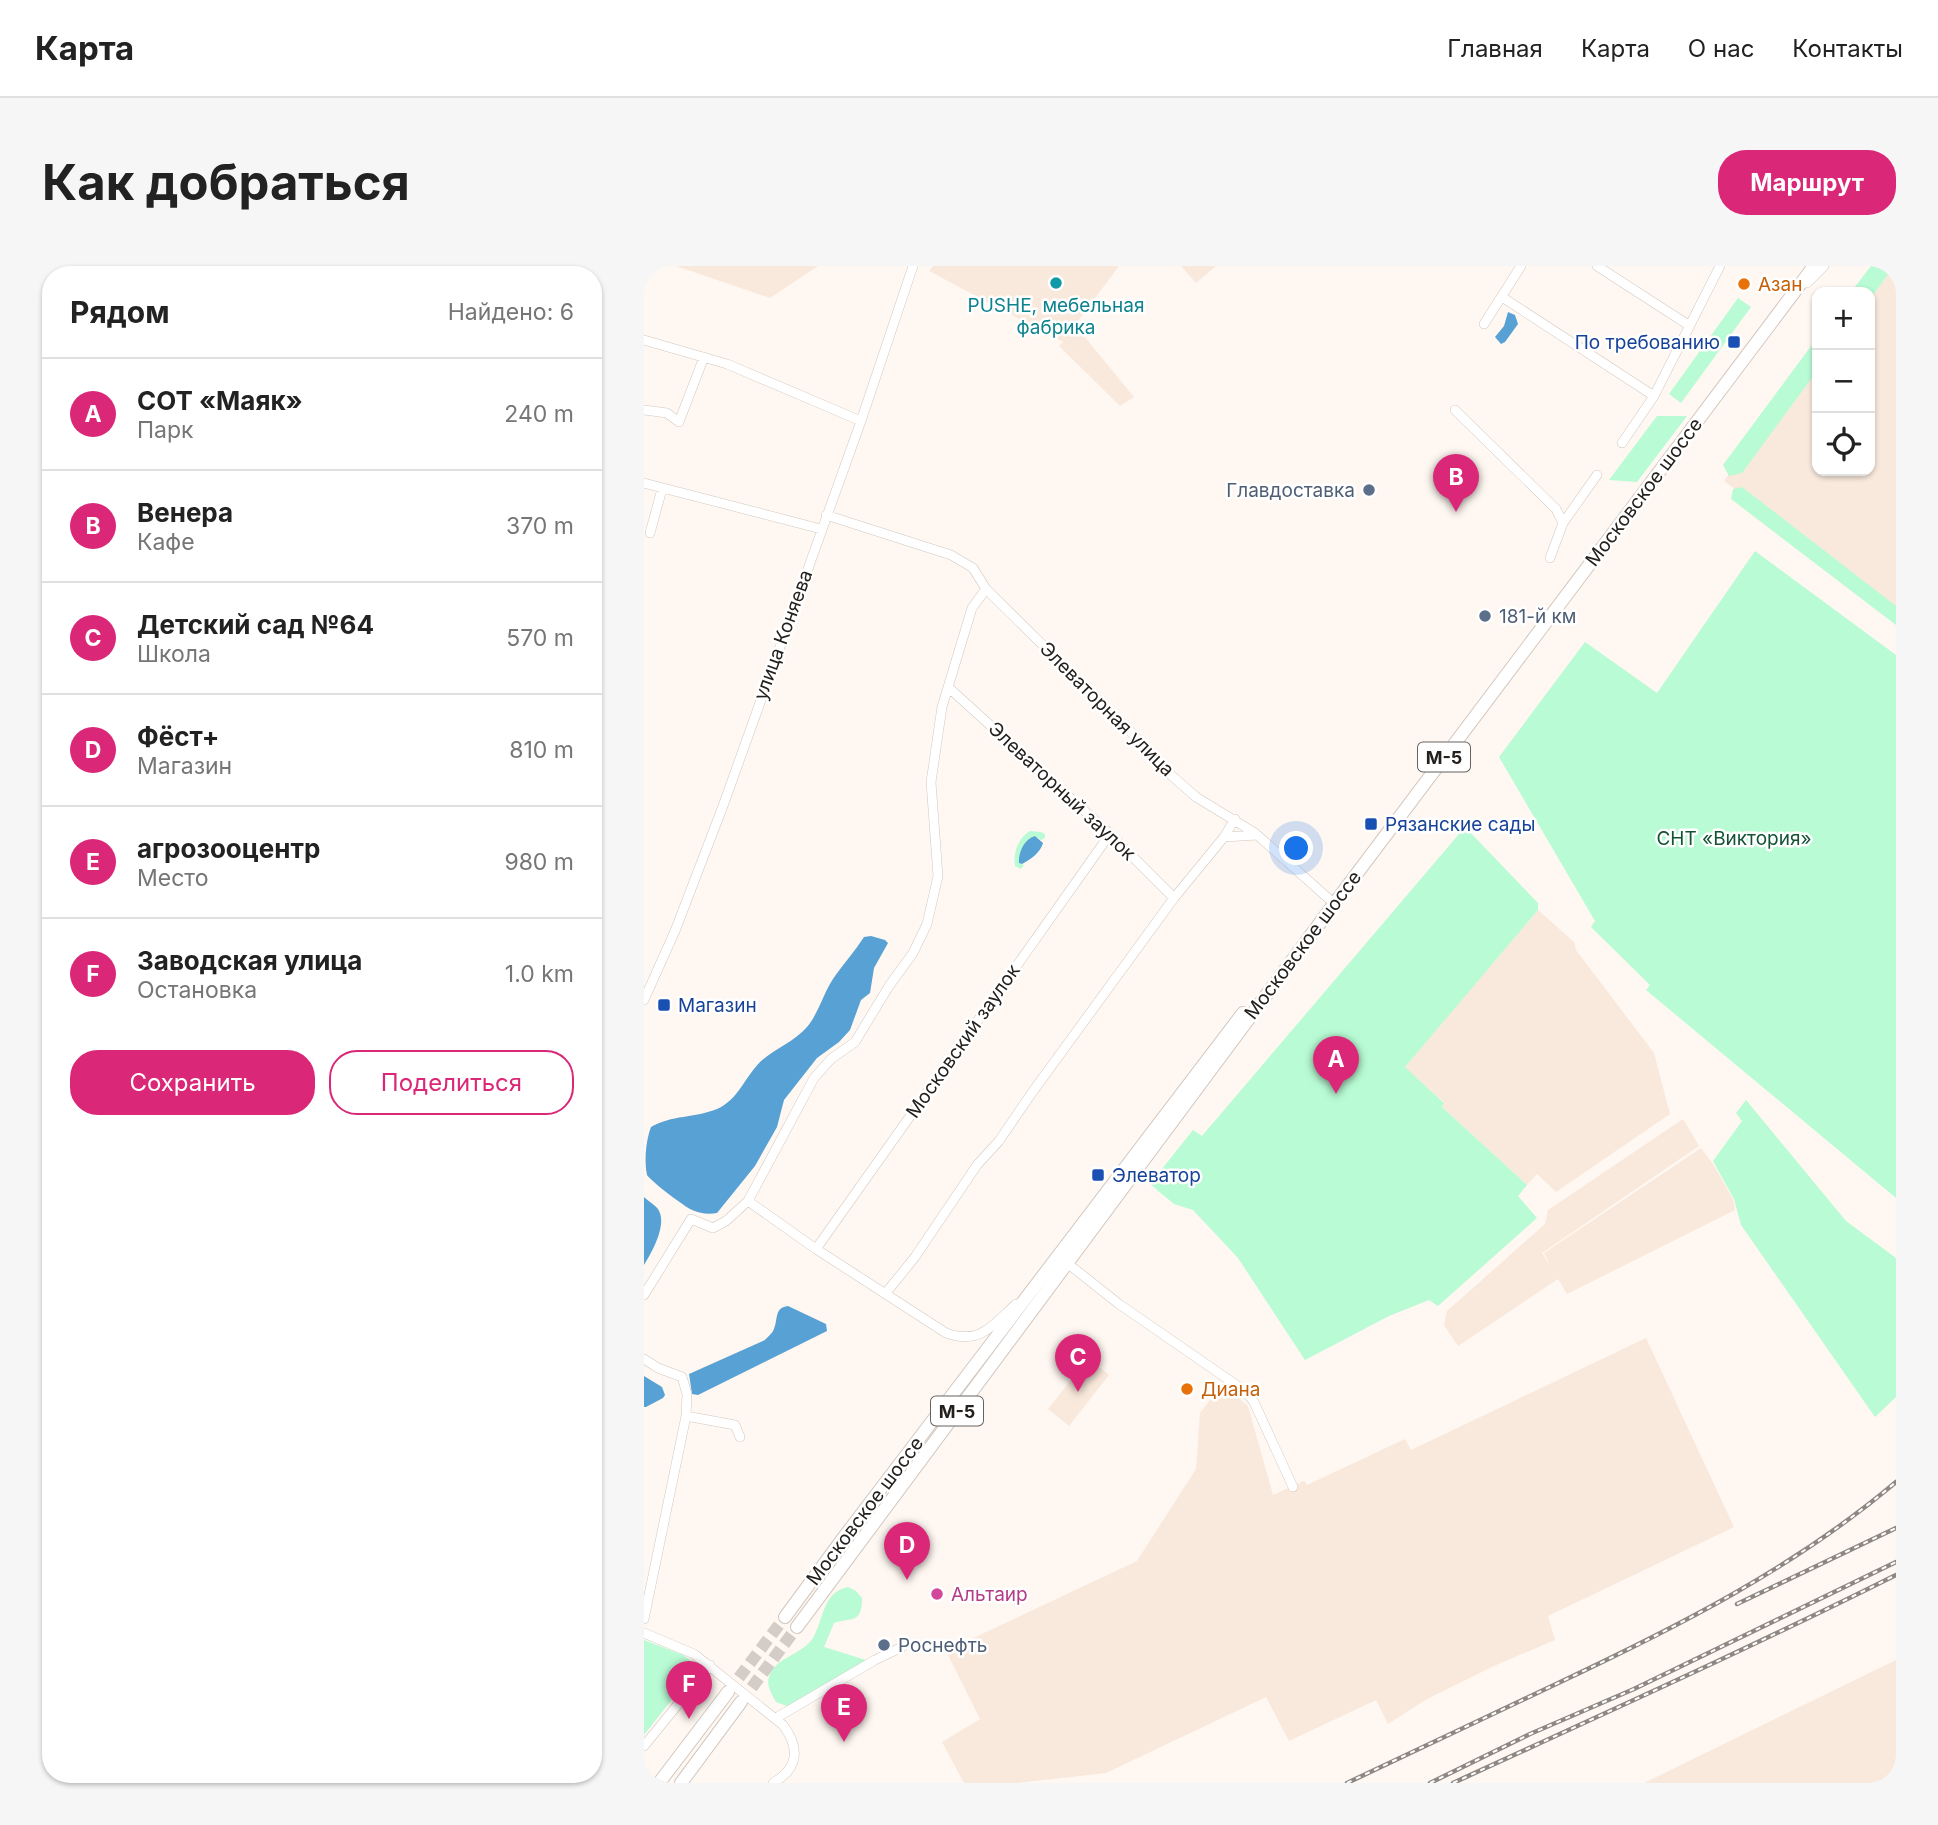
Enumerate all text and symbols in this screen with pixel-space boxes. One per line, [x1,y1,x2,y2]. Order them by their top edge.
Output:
text: Карта [35,28,134,68]
text: Главная [1447,34,1543,63]
text: Карта [1581,34,1650,63]
text: О нас [1688,34,1754,63]
text: Контакты [1792,34,1903,63]
button: Маршрут [1718,150,1896,215]
text: Как добраться [42,153,410,212]
place label: Азан [1758,273,1802,296]
marker: PUSHE, мебельная фабрика [1048,275,1064,291]
marker: Азан [1736,276,1752,292]
map controls [1812,287,1875,476]
button: + [1812,287,1875,350]
text: Рядом [70,294,170,330]
place label: PUSHE, мебельная фабрика [968,294,1144,339]
text: Найдено: 6 [448,298,574,326]
place label: По требованию [1575,331,1720,354]
marker: По требованию [1726,334,1742,350]
button: − [1812,350,1875,413]
text: СОТ «Маяк» [137,385,303,416]
text: A [84,400,102,428]
text: 240 m [504,400,574,428]
street label: Московское шоссе [1581,413,1707,571]
button: locate [1812,413,1875,476]
text: Парк [137,416,194,444]
pin: B [1433,454,1479,512]
place label: Главдоставка [1226,479,1355,502]
marker: Главдоставка [1361,482,1377,498]
text: Венера [137,497,233,528]
text: B [85,512,101,540]
text: 370 m [506,512,574,540]
text: Кафе [137,528,195,556]
street label: улица Коняева [749,567,817,703]
place label: 181-й км [1499,605,1576,628]
marker: 181-й км [1477,608,1493,624]
text: Детский сад №64 [137,609,374,640]
text: C [84,624,102,652]
text: 570 m [506,624,574,652]
street label: Элеваторная улица [1035,637,1179,781]
text: Школа [137,640,211,668]
street label: Элеваторный заулок [984,717,1141,866]
text: Фёст+ [137,721,219,752]
text: D [85,736,101,764]
text: 810 m [509,736,574,764]
road number: М-5 [1418,742,1470,771]
text: Магазин [137,752,232,780]
place label: Рязанские сады [1385,813,1535,836]
marker: Рязанские сады [1363,816,1379,832]
park label: СНТ «Виктория» [1656,827,1812,850]
your location [1279,831,1313,865]
text: агрозооцентр [137,833,320,864]
text: E [86,848,100,876]
text: 980 m [504,848,574,876]
text: Место [137,864,208,892]
street label: Московское шоссе [1240,866,1366,1024]
text: Заводская улица [137,945,362,976]
street label: Московский заулок [901,959,1025,1122]
text: F [86,960,100,988]
text: 1.0 km [505,960,574,988]
text: Остановка [137,976,257,1004]
place label: Магазин [678,994,757,1017]
marker: Магазин [656,997,672,1013]
pin: A [1313,1036,1359,1094]
button: Сохранить [70,1050,315,1115]
button: Поделиться [329,1050,574,1115]
place label: Элеватор [1112,1164,1201,1187]
marker: Элеватор [1090,1167,1106,1183]
pin: C [1055,1334,1101,1392]
place label: Диана [1201,1378,1260,1401]
marker: Диана [1179,1381,1195,1397]
road number: М-5 [931,1396,983,1426]
street label: Московское шоссе [802,1432,928,1590]
pin: D [884,1522,930,1580]
place label: Альтаир [951,1583,1028,1606]
marker: Альтаир [929,1586,945,1602]
place label: Роснефть [898,1634,987,1657]
marker: Роснефть [876,1637,892,1653]
pin: F [666,1661,712,1719]
pin: E [821,1684,867,1742]

